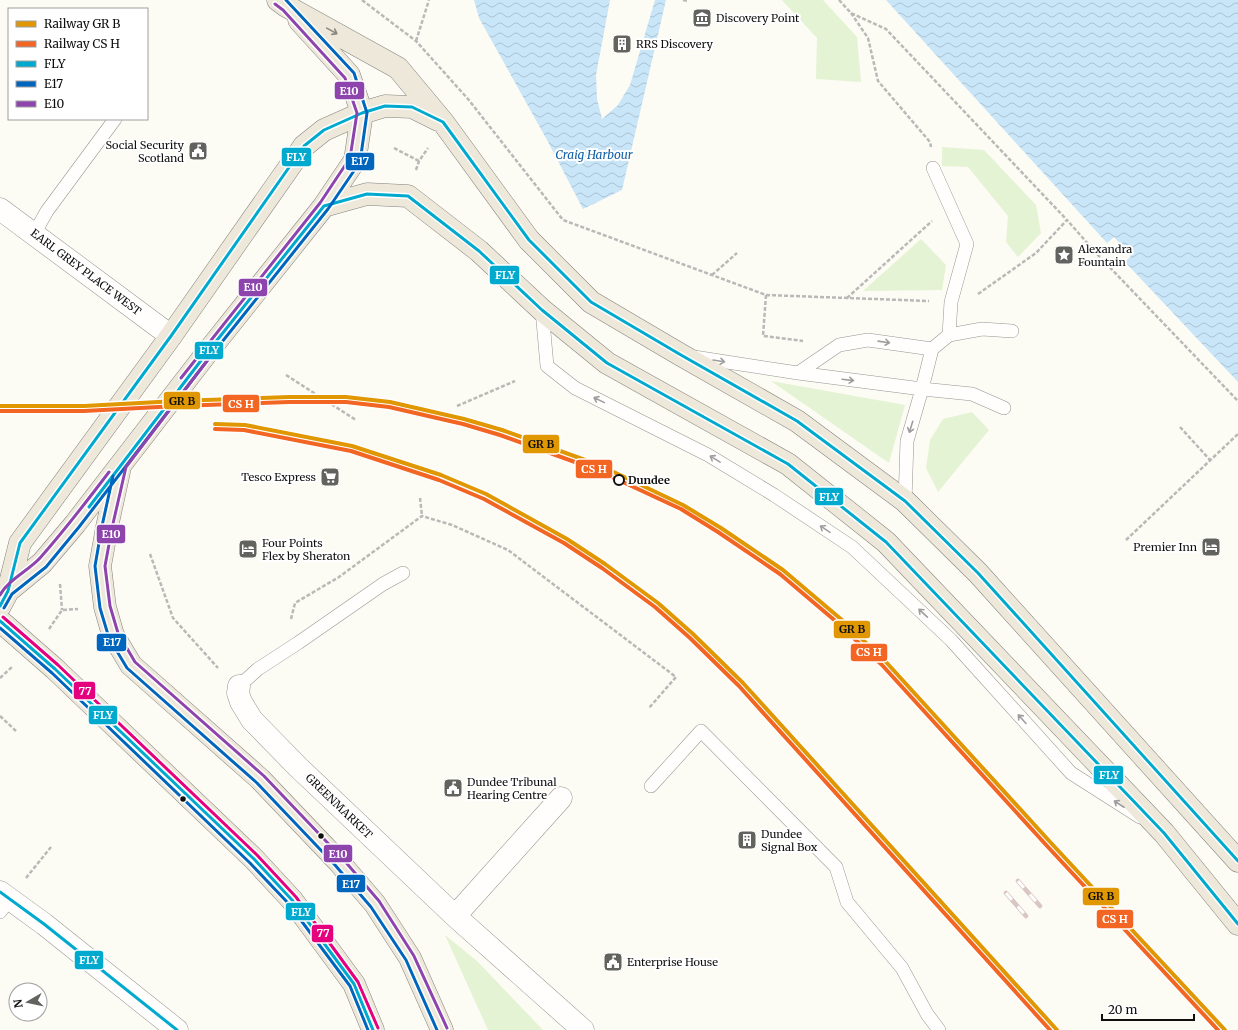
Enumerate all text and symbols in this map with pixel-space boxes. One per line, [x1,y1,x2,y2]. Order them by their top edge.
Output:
museum icon: Discovery Point [691,7,713,29]
legend [8,8,148,120]
place label: Discovery Point [716,11,800,25]
text: Railway GR B [44,16,120,31]
one-way arrow [326,28,338,36]
building icon: RRS Discovery [611,33,633,55]
text: Railway CS H [44,36,120,51]
place label: RRS Discovery [636,37,714,51]
text: FLY [44,56,66,71]
text: E17 [44,76,63,91]
line badge: E10 [334,81,365,100]
text: E10 [339,84,359,98]
text: E10 [44,96,64,111]
place label: Social Security Scotland [105,138,185,165]
public building icon: Social Security Scotland [187,140,209,162]
line badge: FLY [281,147,312,167]
water label: Craig Harbour [555,147,634,162]
text: FLY [286,150,307,164]
line badge: E17 [345,152,375,171]
text: E17 [351,154,370,168]
street label: EARL GREY PLACE WEST [28,226,144,318]
place label: Alexandra Fountain [1077,242,1132,269]
place icon: Alexandra Fountain [1053,244,1075,266]
line badge: FLY [489,265,520,285]
text: FLY [495,268,516,282]
line badge: E10 [238,278,268,297]
text: E10 [243,280,263,294]
one-way arrow [877,338,890,346]
line badge: FLY [194,341,224,360]
text: FLY [199,343,220,357]
one-way arrow [712,357,725,365]
one-way arrow [841,376,854,384]
line badge: GR B [163,391,201,410]
text: GR B [169,394,195,408]
line badge: CS H [222,394,260,413]
one-way arrow [593,396,605,403]
text: CS H [228,397,254,411]
one-way arrow [907,420,914,433]
line badge: GR B [522,434,560,454]
text: GR B [528,437,554,451]
one-way arrow [709,454,721,462]
line badge: CS H [575,459,613,479]
text: CS H [581,462,607,476]
supermarket icon: Tesco Express [319,466,341,488]
place label: Tesco Express [241,470,316,484]
place label: Dundee [628,473,670,487]
marker: Dundee [613,474,625,486]
line badge: FLY [814,487,844,506]
text: FLY [819,490,840,504]
line badge: E10 [96,524,126,544]
one-way arrow [819,524,831,532]
text: E10 [101,527,121,541]
place label: Four Points Flex by Sheraton [262,536,351,563]
hotel icon: Premier Inn [1200,536,1222,558]
hotel icon: Four Points Flex by Sheraton [237,538,259,560]
place label: Premier Inn [1133,540,1198,554]
one-way arrow [918,608,928,618]
line badge: GR B [833,620,871,639]
text: GR B [839,622,865,636]
line badge: E17 [96,633,127,652]
text: E17 [103,635,122,649]
line badge: CS H [850,643,888,662]
text: CS H [856,645,882,659]
line badge: 77 [73,681,96,700]
text: 77 [78,684,92,698]
line badge: FLY [88,705,118,725]
text: FLY [93,708,114,722]
one-way arrow [1018,714,1027,724]
line badge: FLY [1093,765,1124,785]
text: FLY [1099,768,1120,782]
street label: GREENMARKET [303,771,376,842]
place label: Dundee Tribunal Hearing Centre [467,775,557,802]
public building icon: Dundee Tribunal Hearing Centre [442,777,464,799]
unlabelled marker [178,794,188,804]
one-way arrow [1114,800,1125,808]
place label: Dundee Signal Box [761,827,818,854]
building icon: Dundee Signal Box [736,829,758,851]
unlabelled marker [316,831,326,841]
line badge: E10 [323,844,353,863]
text: E10 [328,847,348,861]
line badge: E17 [336,874,366,893]
text: E17 [342,877,361,891]
line badge: GR B [1082,887,1120,906]
text: GR B [1088,889,1114,903]
line badge: FLY [285,902,316,921]
text: FLY [291,905,312,919]
line badge: CS H [1096,909,1134,929]
text: CS H [1102,912,1128,926]
line badge: 77 [311,924,334,943]
text: 77 [316,926,330,940]
line badge: FLY [74,950,104,970]
public building icon: Enterprise House [602,951,624,973]
text: FLY [79,953,100,967]
place label: Enterprise House [627,955,718,969]
north arrow [8,982,48,1022]
scale bar [1102,996,1194,1022]
text: N [10,998,26,1009]
text: 20 m [1108,1002,1137,1017]

